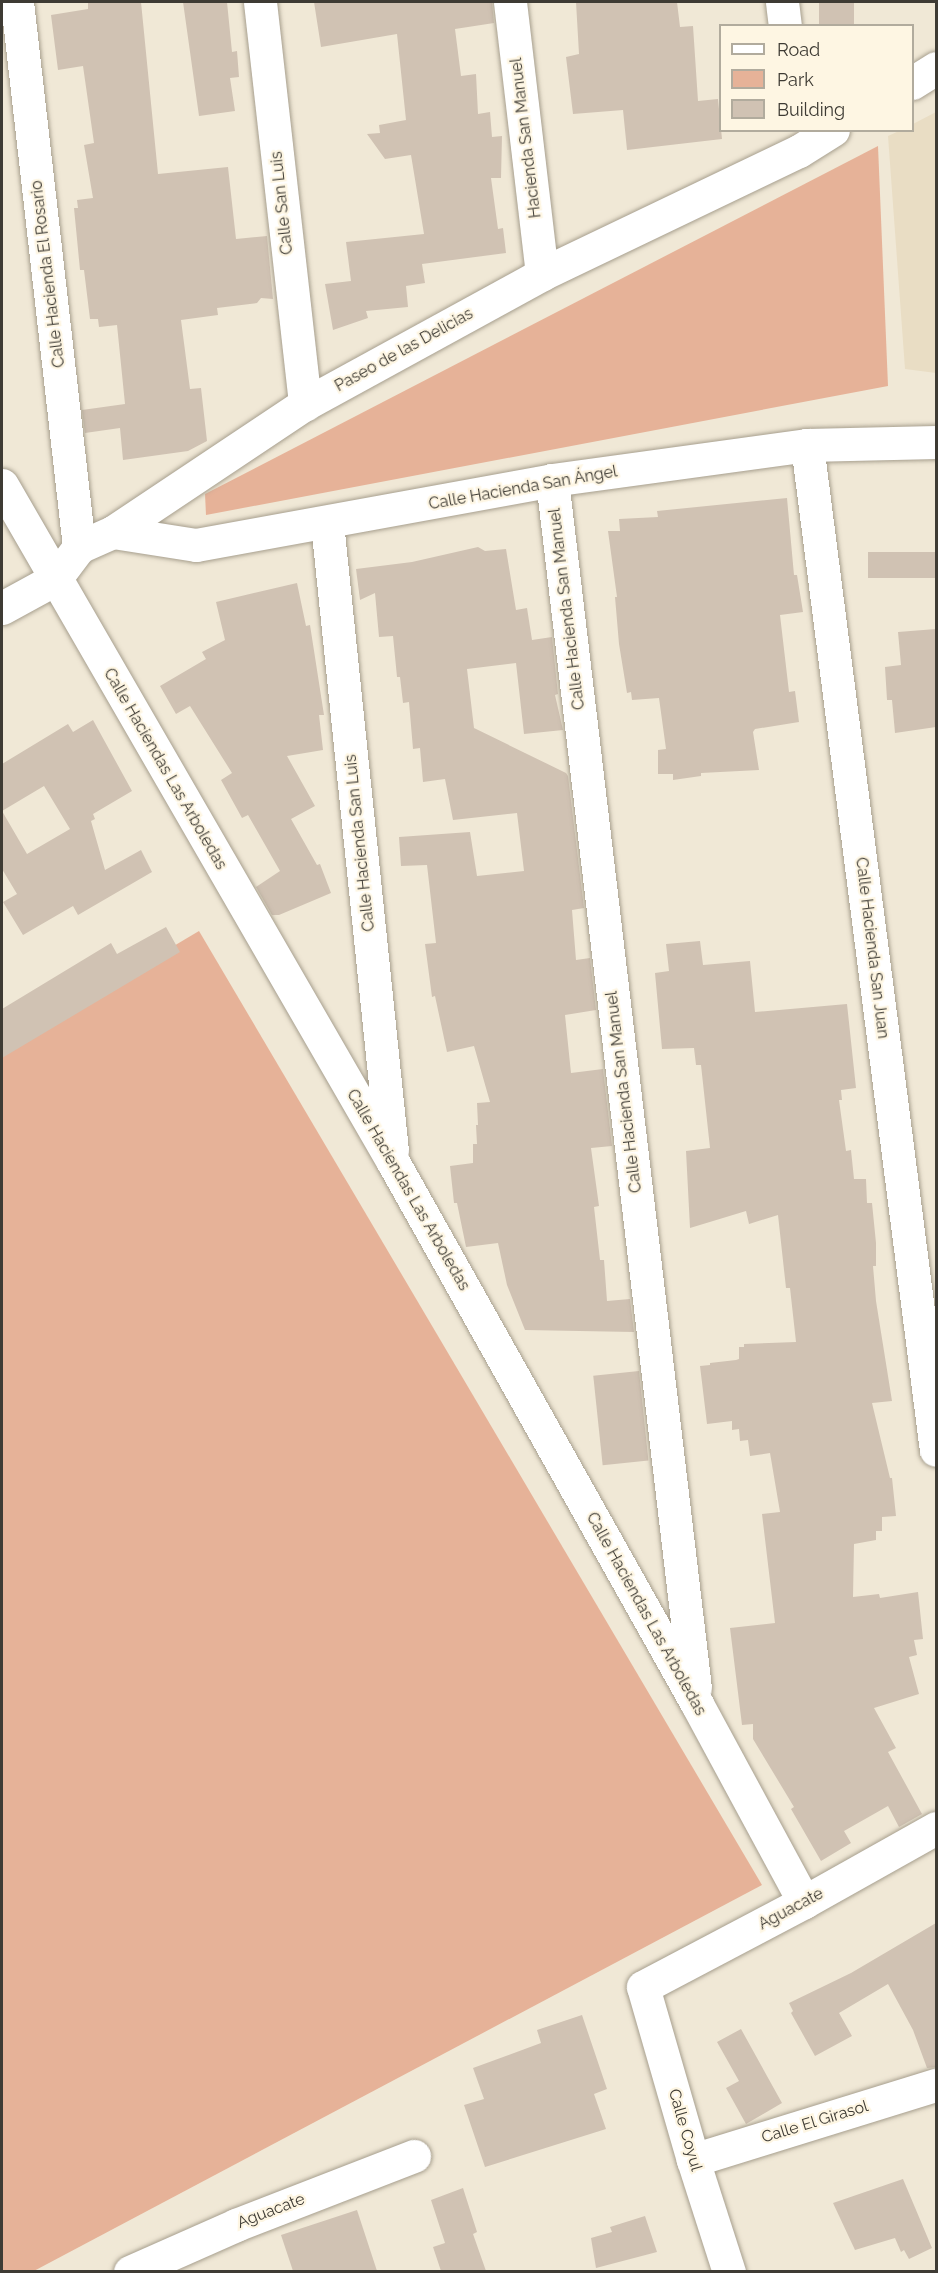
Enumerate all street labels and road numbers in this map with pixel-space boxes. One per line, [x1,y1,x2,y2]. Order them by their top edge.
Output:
street label: Hacienda San Manuel [507,57,545,219]
street label: Calle San Luis [267,150,297,256]
street label: Calle Hacienda El Rosario [27,179,69,369]
street label: Paseo de las Delicias [332,304,476,396]
street label: Calle Hacienda San Ángel [427,462,619,514]
street label: Calle Hacienda San Manuel [545,507,589,711]
street label: Calle Haciendas Las Arboledas [99,665,231,873]
street label: Calle Hacienda San Luis [341,754,379,932]
street label: Calle Hacienda San Juan [851,856,893,1040]
street label: Calle Hacienda San Manuel [602,990,646,1194]
street label: Calle Haciendas Las Arboledas [342,1086,474,1294]
street label: Calle Haciendas Las Arboledas [582,1509,710,1719]
street label: Aguacate [755,1884,827,1934]
street label: Calle Coyul [664,2087,706,2173]
street label: Calle El Girasol [759,2097,871,2147]
street label: Aguacate [235,2189,307,2233]

